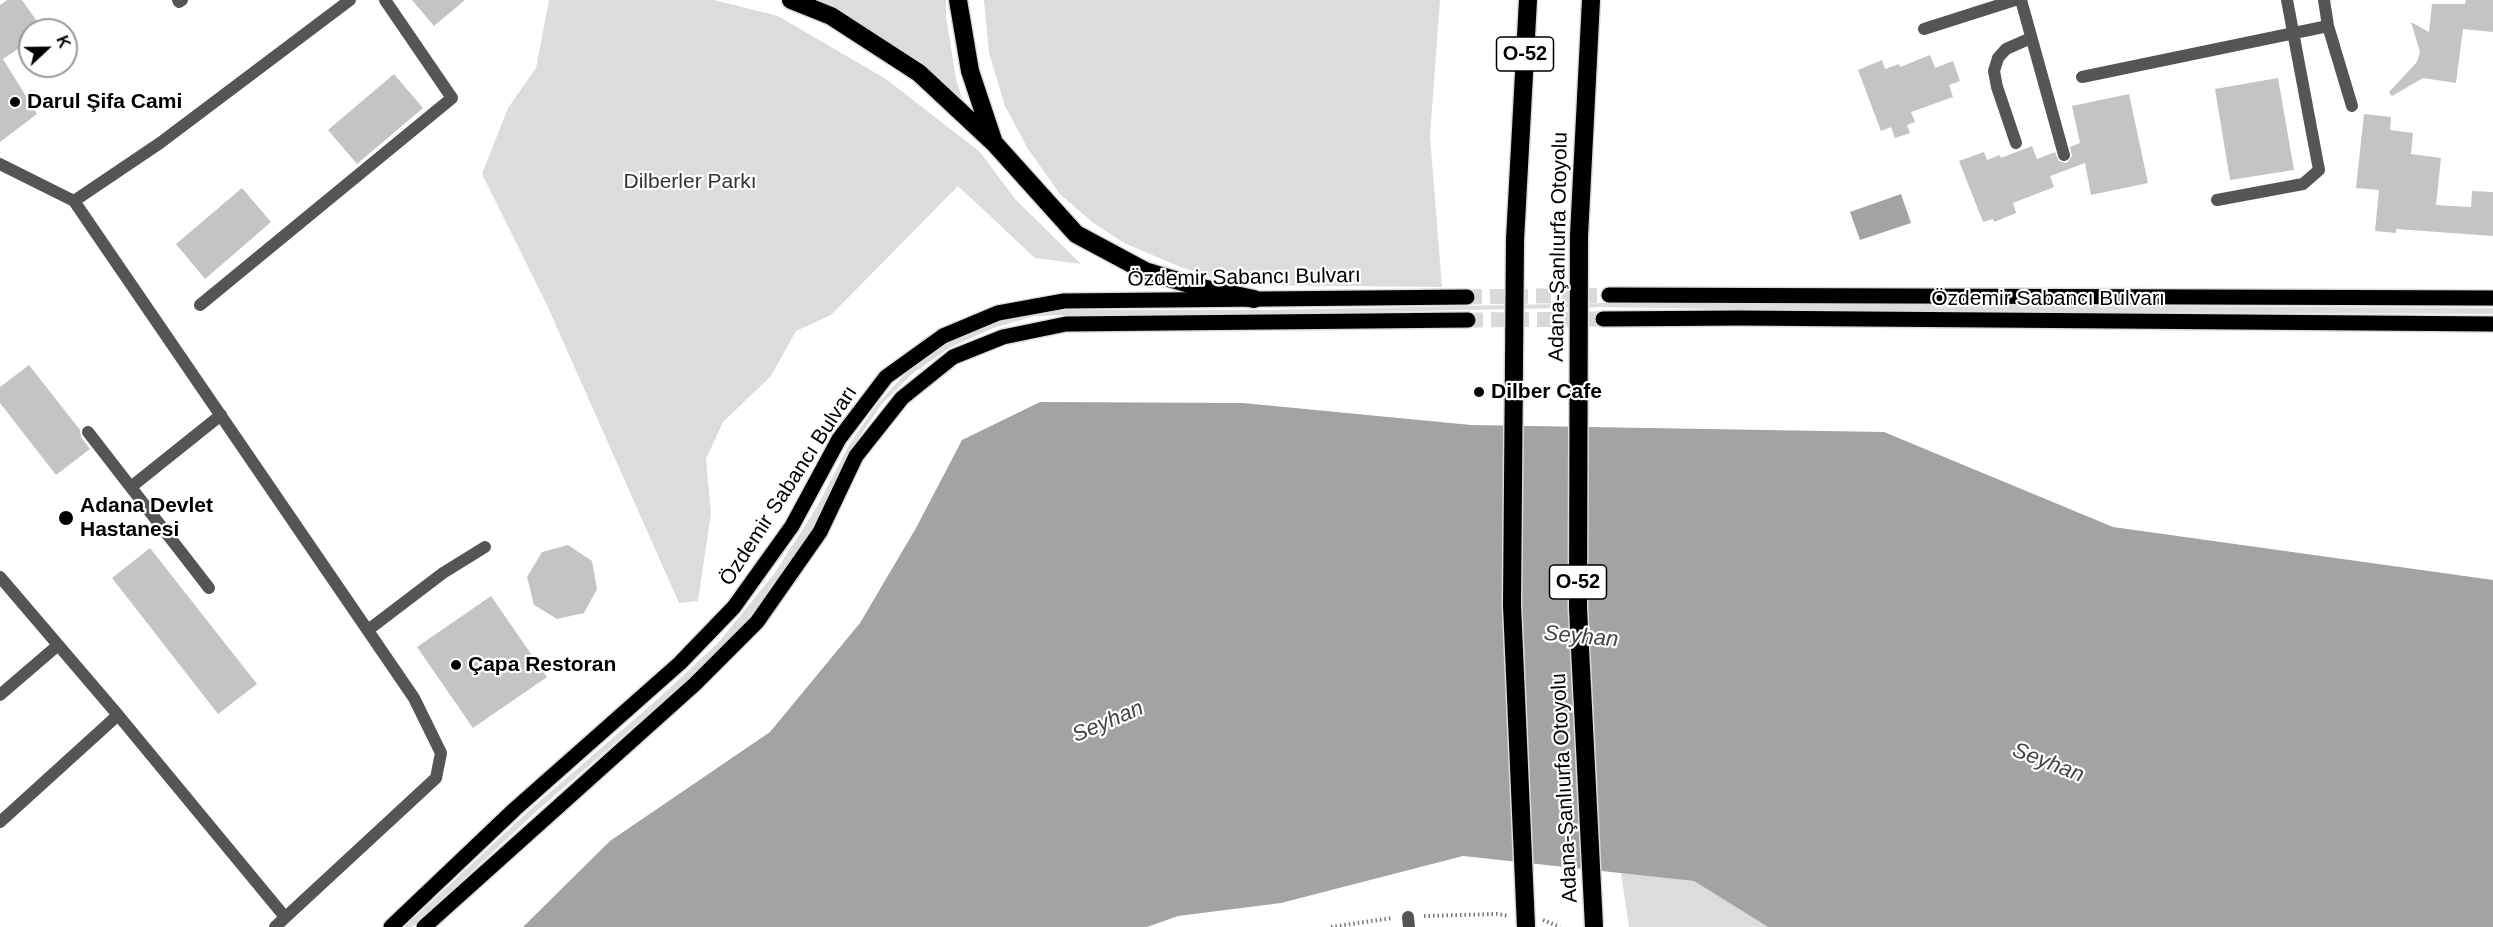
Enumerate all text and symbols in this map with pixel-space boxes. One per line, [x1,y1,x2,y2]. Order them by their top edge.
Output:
north arrow [18,18,78,78]
text: K [53,33,73,50]
road number: O-52 [1496,37,1553,71]
place label: Darul Şifa Cami [27,89,182,115]
marker: Darul Şifa Cami [8,95,22,109]
street label: Adana-Şanlıurfa Otoyolu [1544,132,1574,362]
park label: Dilberler Parkı [623,169,757,195]
street label: Özdemir Sabancı Bulvarı [1127,263,1361,293]
street label: Özdemir Sabancı Bulvarı [1931,286,2165,312]
place label: Dilber Cafe [1491,379,1602,405]
street label: Özdemir Sabancı Bulvarı [715,381,863,591]
marker: Dilber Cafe [1472,385,1486,399]
place label: Adana Devlet Hastanesi [80,493,213,543]
marker: Adana Devlet Hastanesi [57,509,75,527]
road number: O-52 [1550,565,1606,599]
water label: Seyhan [1543,621,1619,653]
place label: Çapa Restoran [468,652,616,678]
marker: Çapa Restoran [449,658,463,672]
street label: Adana-Şanlıurfa Otoyolu [1546,673,1584,903]
water label: Seyhan [1069,695,1147,749]
water label: Seyhan [2008,737,2088,789]

